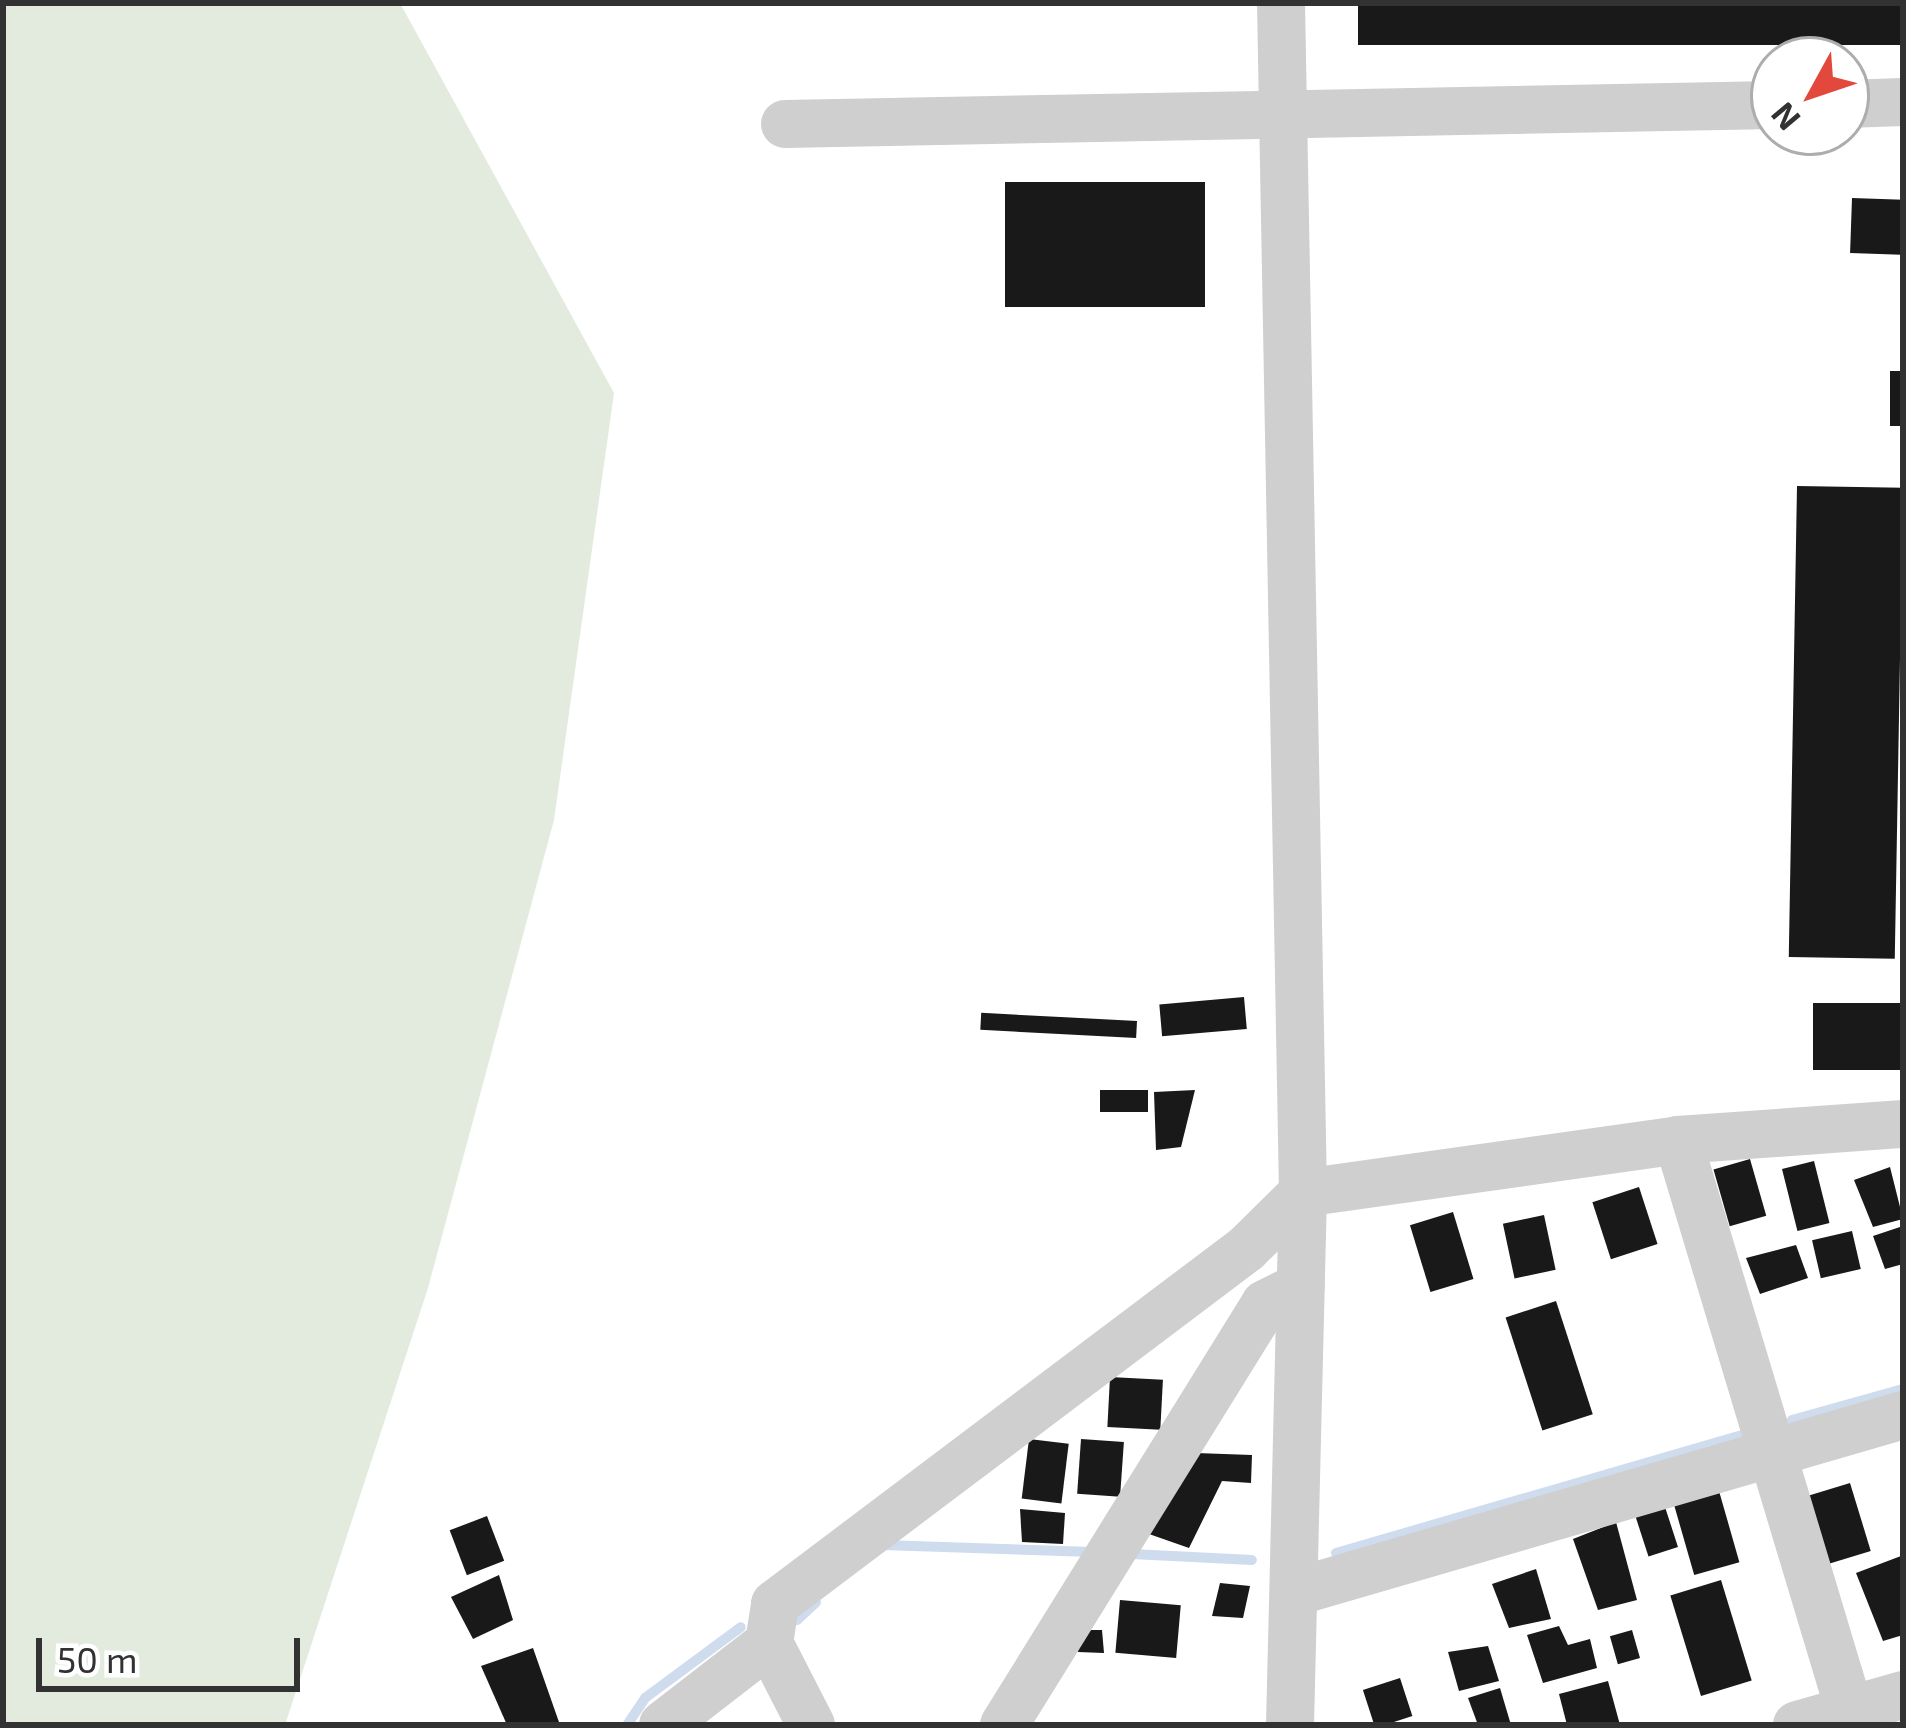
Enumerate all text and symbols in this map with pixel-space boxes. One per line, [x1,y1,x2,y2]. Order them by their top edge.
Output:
north arrow [1750,36,1870,156]
text: N [1762,95,1808,139]
scale bar [42,1614,306,1688]
text: 50 m [57,1637,138,1680]

